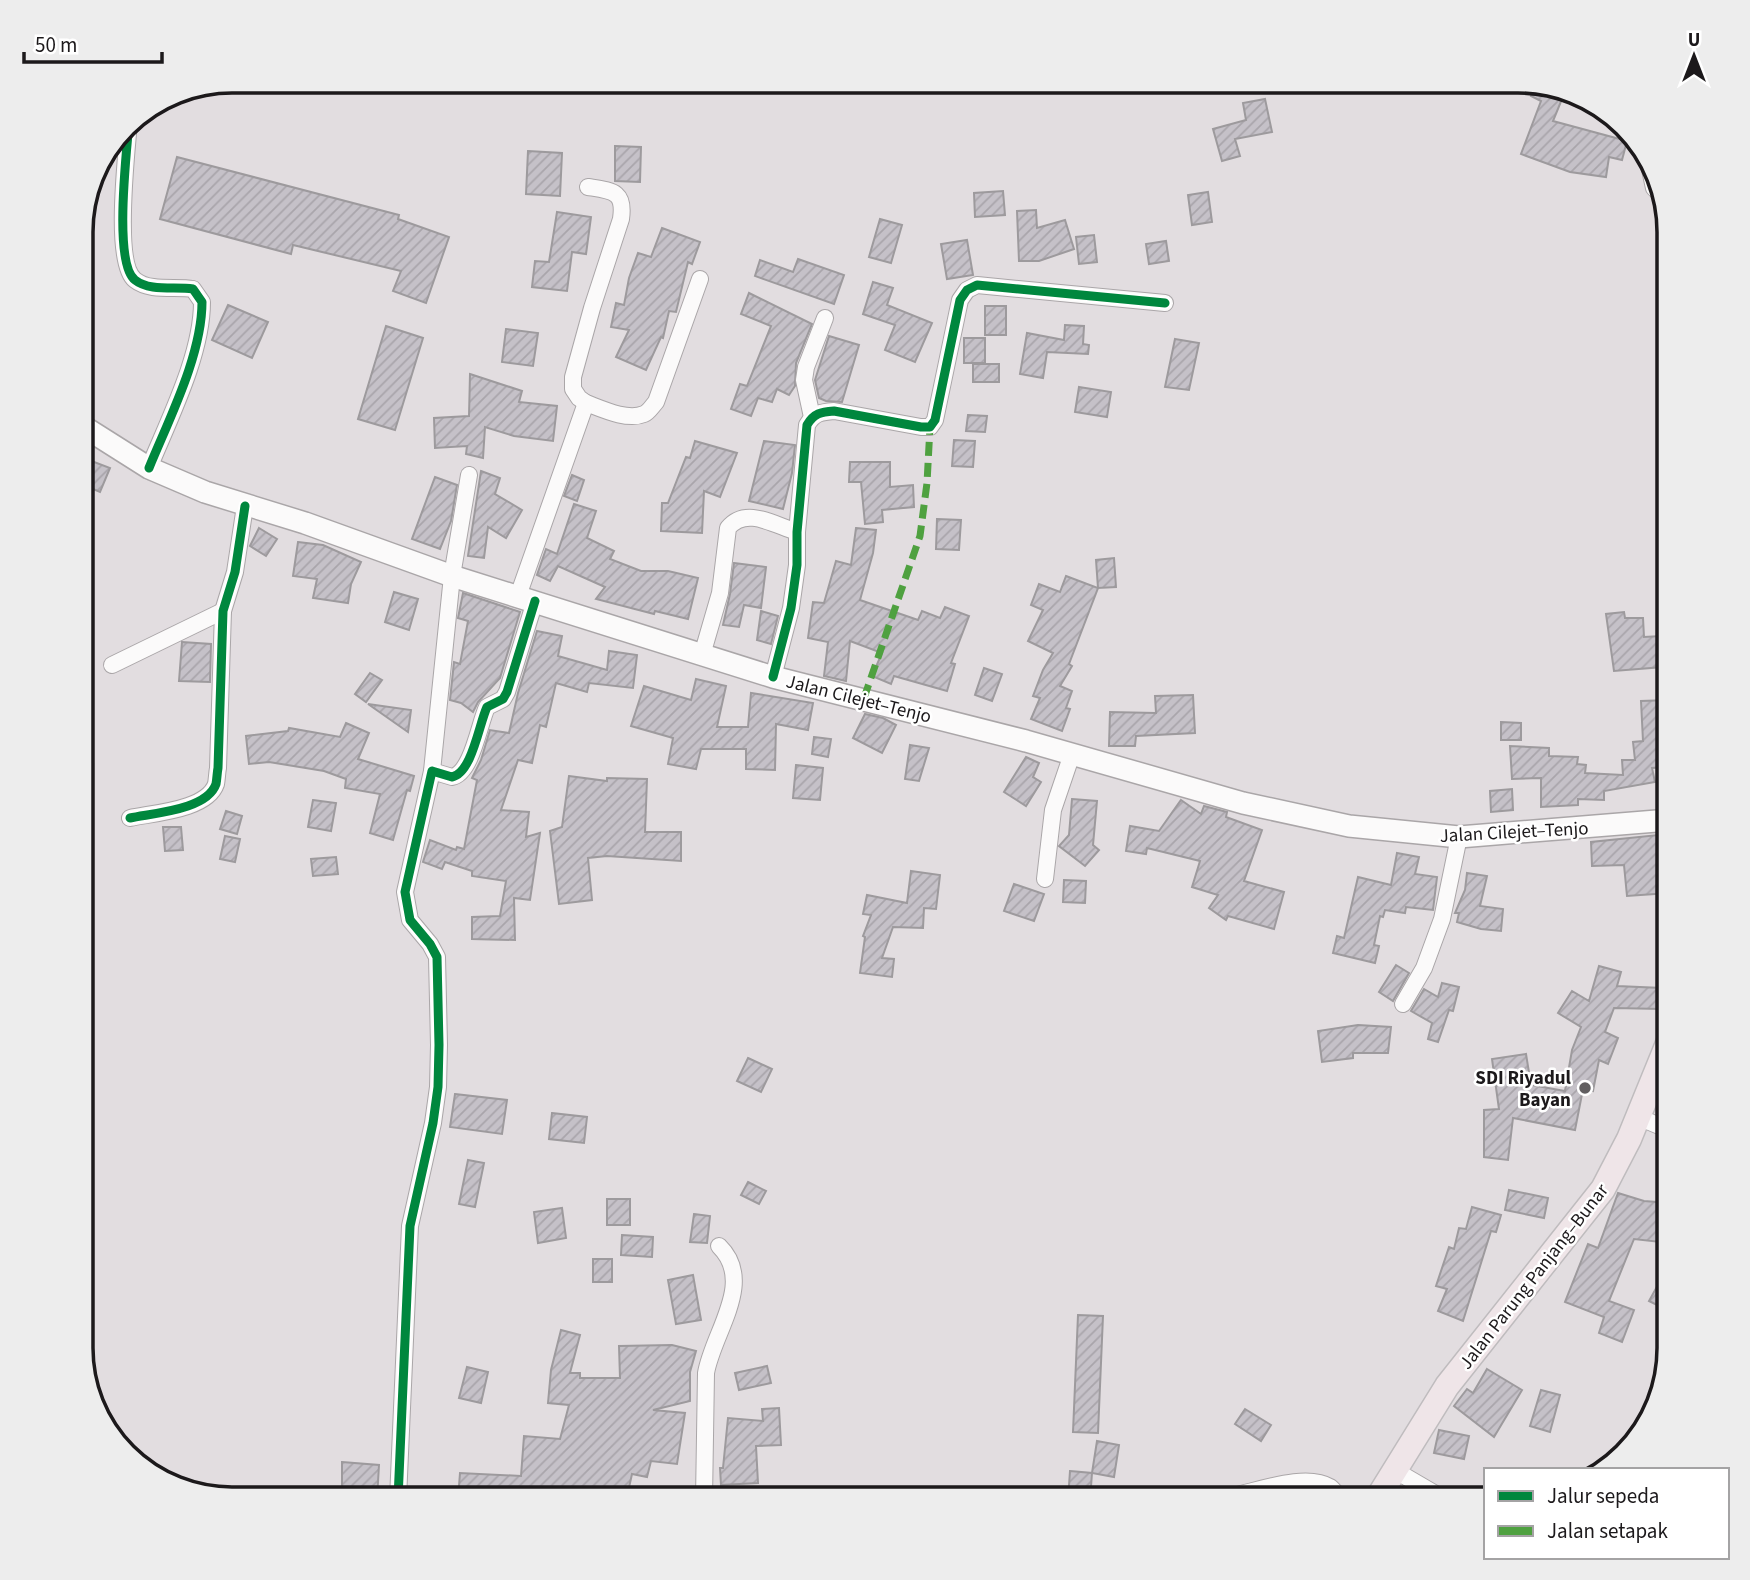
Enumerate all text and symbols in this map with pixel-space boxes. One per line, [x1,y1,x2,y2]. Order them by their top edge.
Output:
scale bar [24,21,163,65]
north arrow [1659,21,1729,91]
text: U [1688,27,1700,54]
text: 50 m [35,30,77,60]
street label: Jalan Cilejet–Tenjo [783,668,934,731]
street label: Jalan Cilejet–Tenjo [1439,815,1589,850]
place label: SDI Riyadul Bayan [1475,1065,1572,1114]
marker: SDI Riyadul Bayan [1577,1080,1593,1096]
street label: Jalan Parung Panjang–Bunar [1453,1178,1616,1375]
legend [1484,1468,1729,1559]
text: Jalur sepeda [1547,1481,1659,1511]
text: Jalan setapak [1547,1516,1668,1546]

